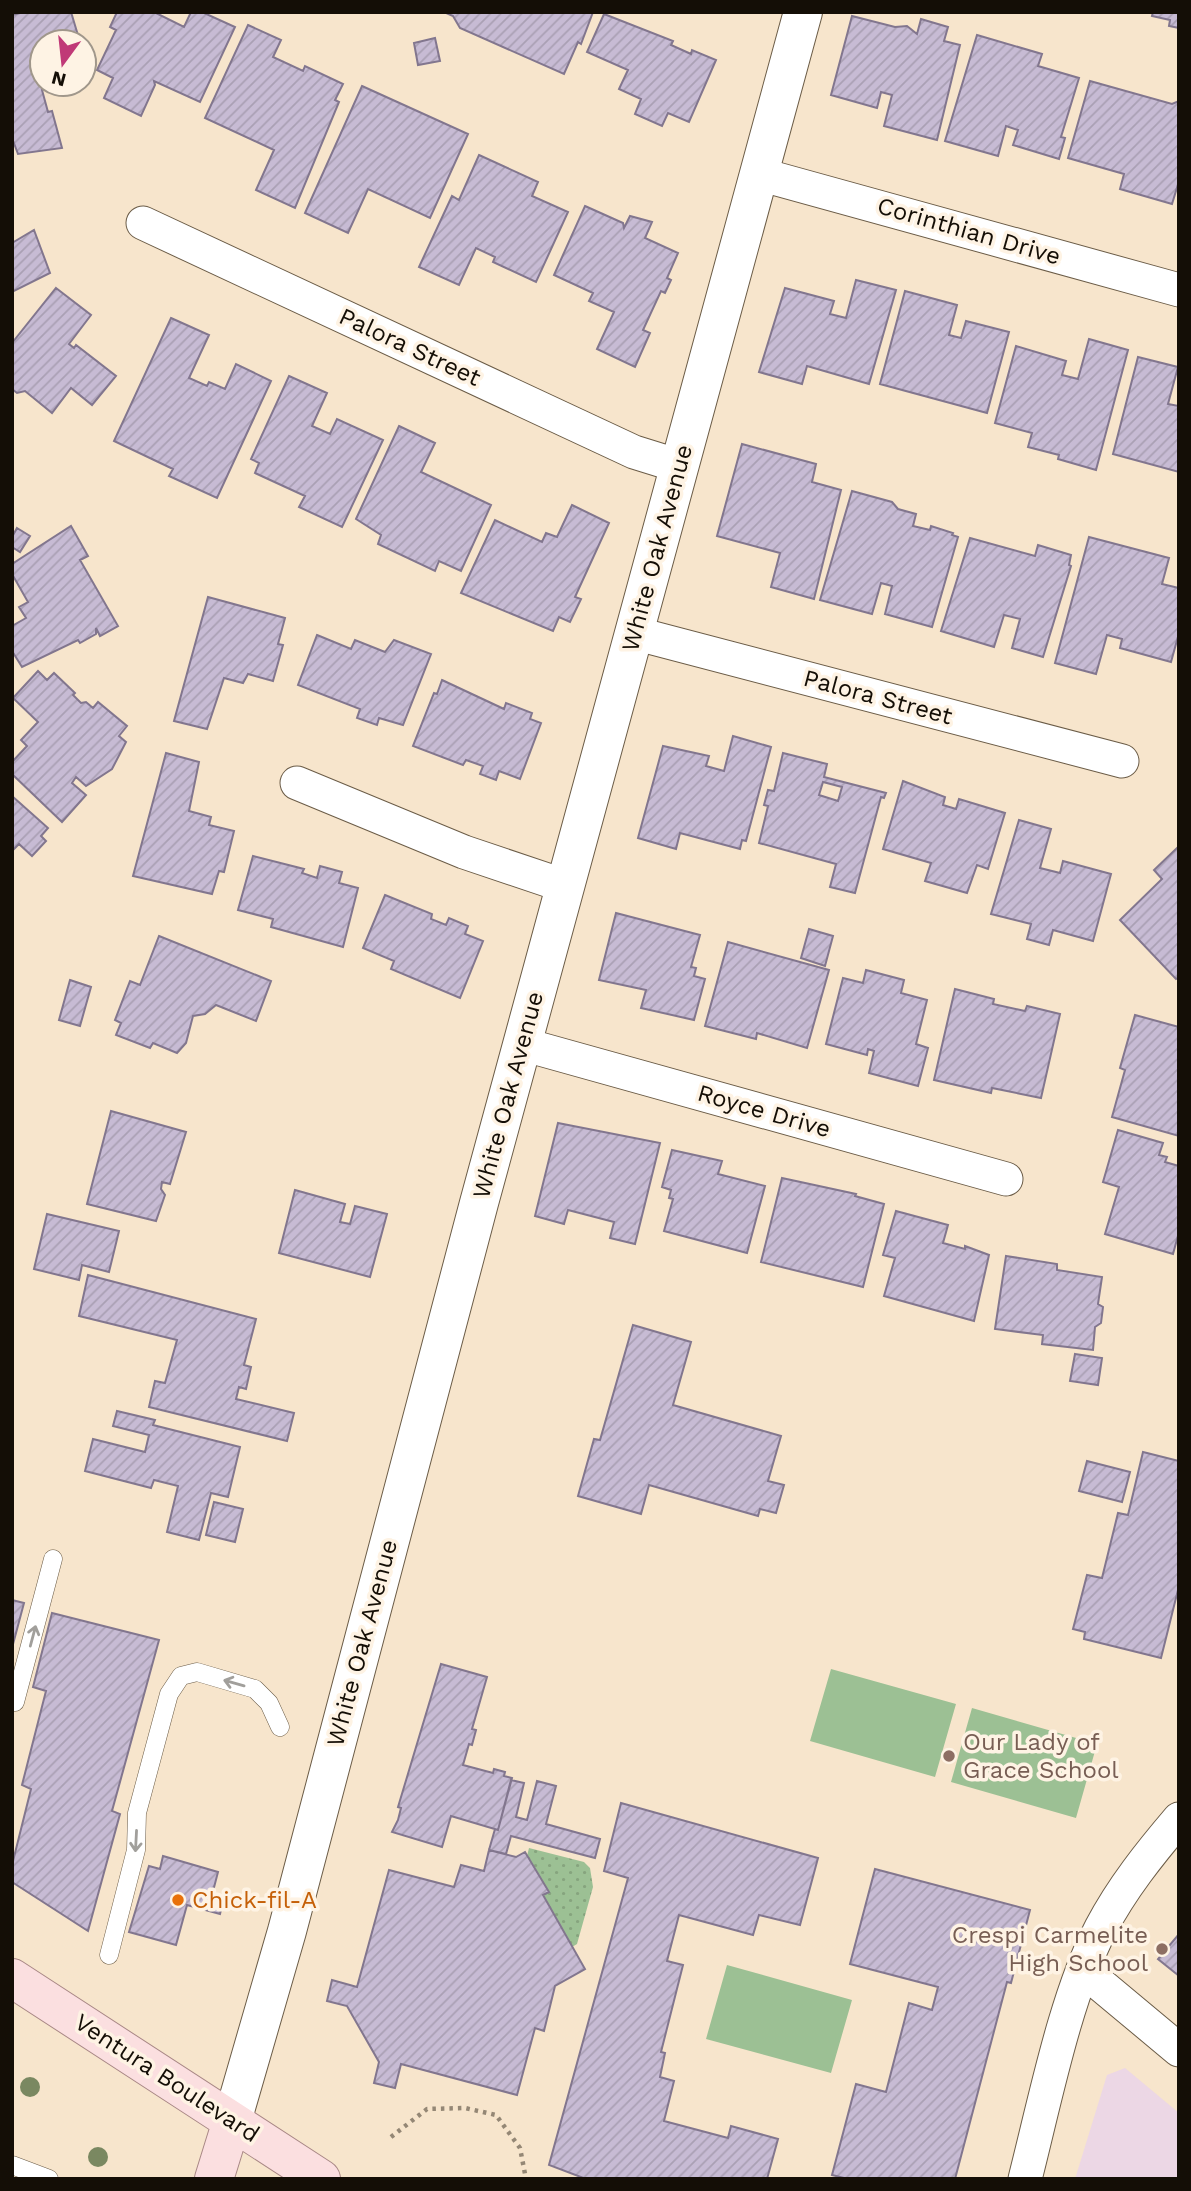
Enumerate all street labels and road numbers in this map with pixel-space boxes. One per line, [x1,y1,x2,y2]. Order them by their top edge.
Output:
street label: Corinthian Drive [874,191,1064,271]
street label: Palora Street [335,302,485,392]
street label: White Oak Avenue [616,441,698,655]
street label: Palora Street [801,664,955,730]
street label: White Oak Avenue [467,988,549,1202]
street label: Royce Drive [694,1079,834,1143]
street label: White Oak Avenue [321,1536,403,1750]
street label: Ventura Boulevard [69,2008,265,2148]

